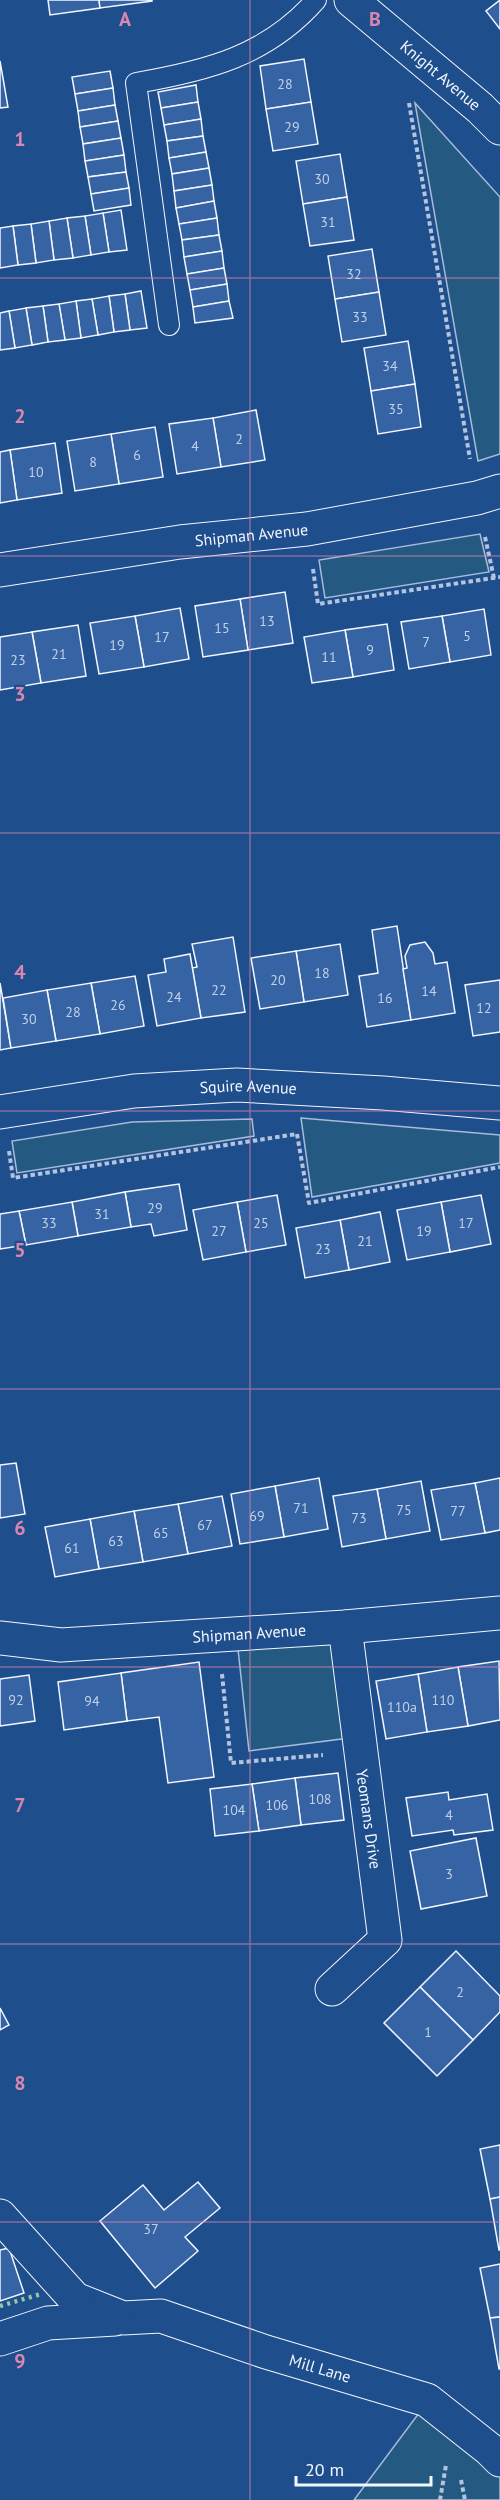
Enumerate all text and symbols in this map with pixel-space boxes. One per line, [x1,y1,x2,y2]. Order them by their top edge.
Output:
text: A [119,6,132,32]
text: B [369,6,381,32]
street label: Knight Avenue [396,36,485,115]
house number: 28 [277,75,293,93]
house number: 29 [284,118,300,136]
text: 1 [14,126,26,152]
house number: 30 [314,170,330,188]
house number: 31 [320,213,336,231]
house number: 32 [346,265,362,283]
house number: 33 [352,308,368,326]
house number: 34 [382,357,398,375]
house number: 35 [388,400,404,418]
text: 2 [14,403,26,429]
house number: 2 [235,430,243,448]
house number: 4 [191,437,199,455]
house number: 6 [133,446,141,464]
house number: 8 [89,453,97,471]
house number: 10 [28,463,44,481]
street label: Shipman Avenue [194,519,309,550]
house number: 13 [259,612,275,630]
house number: 15 [214,619,230,637]
house number: 5 [463,627,471,645]
house number: 17 [154,628,170,646]
house number: 7 [422,633,430,651]
house number: 19 [109,636,125,654]
house number: 9 [366,641,374,659]
house number: 21 [51,645,67,663]
house number: 11 [321,648,337,666]
house number: 23 [10,651,26,669]
text: 3 [14,681,26,707]
text: 4 [14,959,26,985]
house number: 18 [314,964,330,982]
house number: 20 [270,971,286,989]
house number: 22 [211,981,227,999]
house number: 14 [421,982,437,1000]
house number: 24 [166,988,182,1006]
house number: 16 [377,989,393,1007]
house number: 26 [110,996,126,1014]
house number: 12 [476,999,492,1017]
house number: 28 [65,1003,81,1021]
house number: 30 [21,1010,37,1028]
street label: Squire Avenue [199,1075,297,1098]
house number: 29 [147,1199,163,1217]
house number: 31 [94,1205,110,1223]
house number: 33 [41,1214,57,1232]
house number: 25 [253,1214,269,1232]
house number: 17 [458,1214,474,1232]
house number: 27 [211,1222,227,1240]
house number: 19 [416,1222,432,1240]
house number: 21 [357,1232,373,1250]
text: 5 [14,1237,26,1263]
house number: 23 [315,1240,331,1258]
house number: 71 [293,1499,309,1517]
house number: 75 [396,1501,412,1519]
house number: 77 [450,1502,466,1520]
house number: 69 [249,1507,265,1525]
house number: 73 [351,1509,367,1527]
text: 6 [14,1515,26,1541]
house number: 67 [197,1516,213,1534]
house number: 65 [153,1524,169,1542]
house number: 63 [108,1532,124,1550]
house number: 61 [64,1539,80,1557]
street label: Shipman Avenue [192,1619,307,1647]
house number: 92 [8,1691,24,1709]
house number: 110 [432,1691,455,1709]
house number: 94 [84,1692,100,1710]
house number: 110a [387,1698,417,1716]
street label: Yeomans Drive [352,1768,386,1870]
house number: 108 [309,1790,331,1808]
text: 7 [14,1792,26,1818]
house number: 106 [266,1796,288,1814]
house number: 104 [223,1801,246,1819]
house number: 4 [445,1806,453,1824]
house number: 3 [445,1865,453,1883]
house number: 2 [456,1983,464,2001]
house number: 1 [424,2023,432,2041]
text: 8 [14,2070,26,2096]
house number: 37 [143,2220,159,2238]
text: 9 [14,2348,26,2374]
street label: Mill Lane [287,2349,353,2387]
scale bar [296,2449,431,2487]
text: 20 m [305,2458,344,2481]

